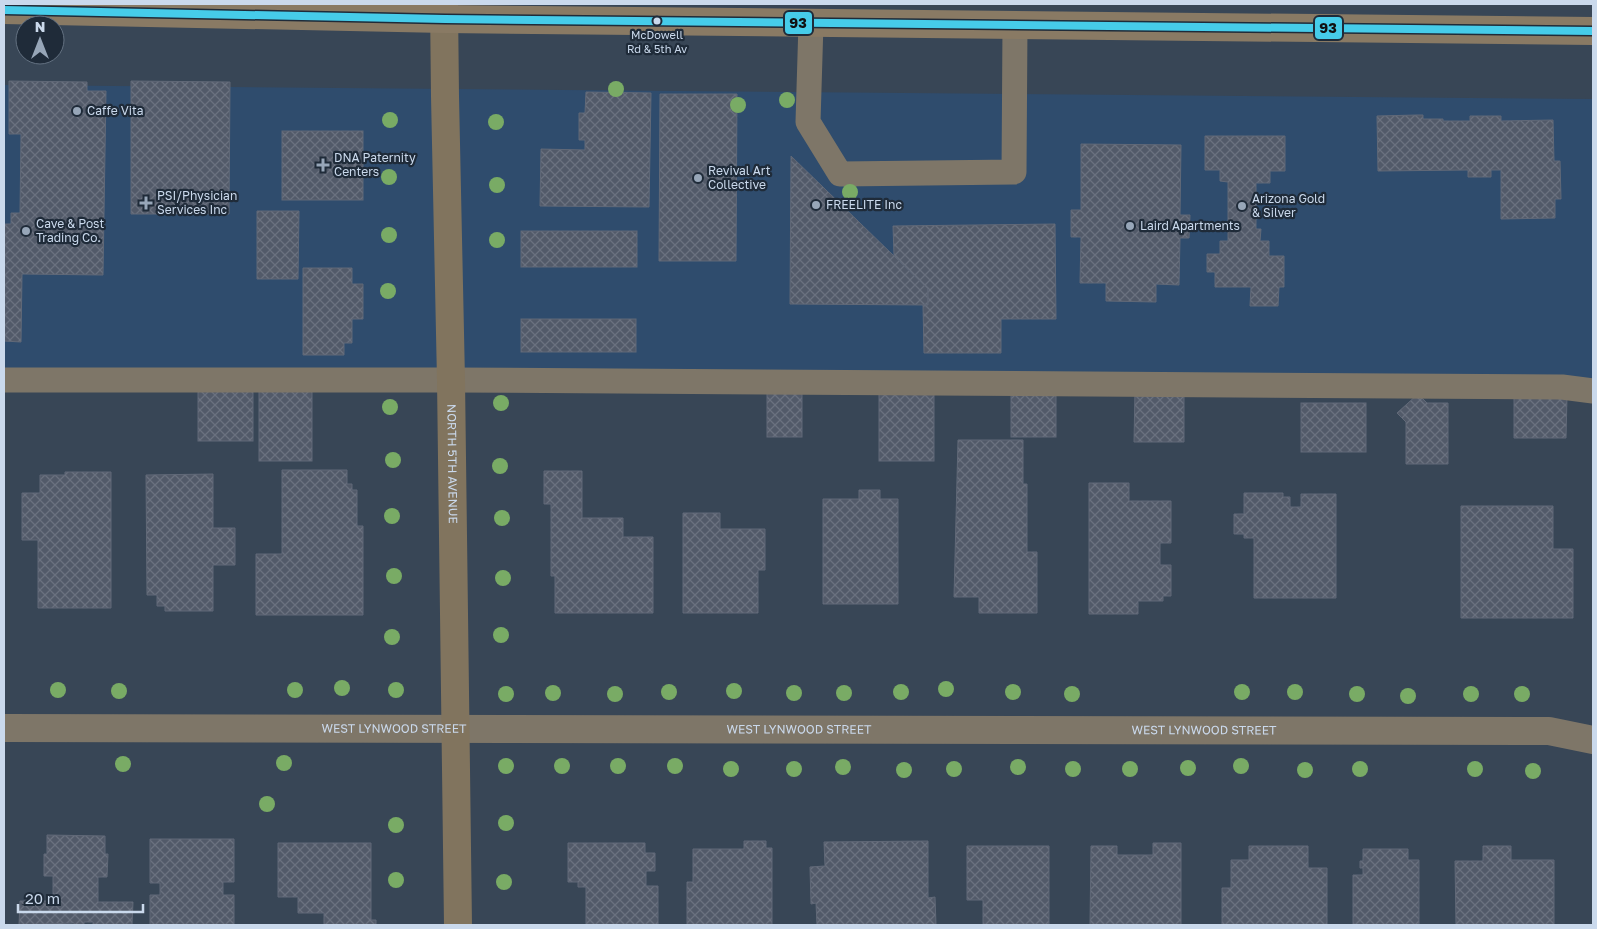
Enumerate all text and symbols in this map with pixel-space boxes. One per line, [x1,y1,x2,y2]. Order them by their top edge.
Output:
line badge: 93 [784,11,813,35]
text: 93 [789,14,807,31]
north arrow [15,15,65,65]
marker: McDowell Rd & 5th Av [652,16,662,26]
line badge: 93 [1314,16,1343,40]
text: N [35,18,45,35]
text: 93 [1319,19,1337,36]
place label: McDowell Rd & 5th Av [627,28,687,55]
place label: Caffe Vita [87,103,144,118]
marker: Caffe Vita [71,105,83,117]
place label: DNA Paternity Centers [334,150,416,179]
marker: DNA Paternity Centers [316,158,330,172]
place label: Revival Art Collective [708,163,771,192]
marker: Revival Art Collective [692,172,704,184]
place label: PSI/Physician Services Inc [157,188,237,217]
place label: Arizona Gold & Silver [1252,191,1325,220]
marker: PSI/Physician Services Inc [139,196,153,210]
place label: FREELITE Inc [826,197,902,212]
marker: FREELITE Inc [810,199,822,211]
marker: Arizona Gold & Silver [1236,200,1248,212]
place label: Cave & Post Trading Co. [36,216,104,245]
place label: Laird Apartments [1140,218,1240,233]
marker: Laird Apartments [1124,220,1136,232]
marker: Cave & Post Trading Co. [20,225,32,237]
street label: NORTH 5TH AVENUE [444,404,461,524]
street label: WEST LYNWOOD STREET [321,721,467,736]
street label: WEST LYNWOOD STREET [726,721,872,737]
street label: WEST LYNWOOD STREET [1131,722,1277,737]
scale bar [18,882,142,914]
text: 20 m [25,889,60,907]

